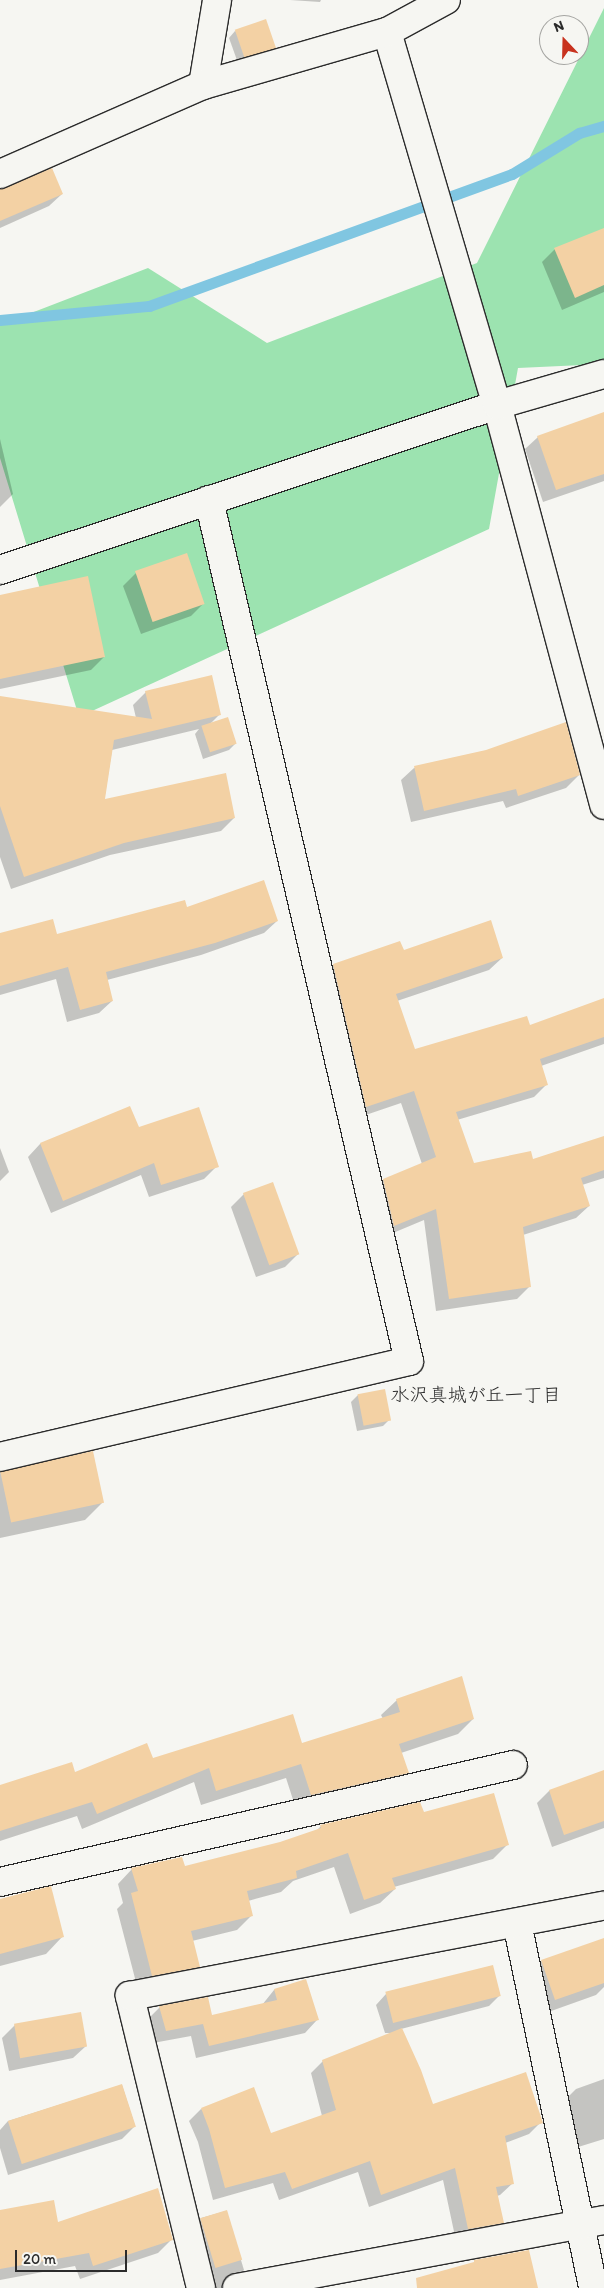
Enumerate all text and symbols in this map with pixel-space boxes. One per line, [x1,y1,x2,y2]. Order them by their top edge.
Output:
north arrow [539,15,589,65]
text: N [551,17,566,36]
district label: 水沢真城が丘一丁目 [391,1384,561,1406]
scale bar [18,2240,130,2272]
text: 20 m [23,2250,56,2268]

